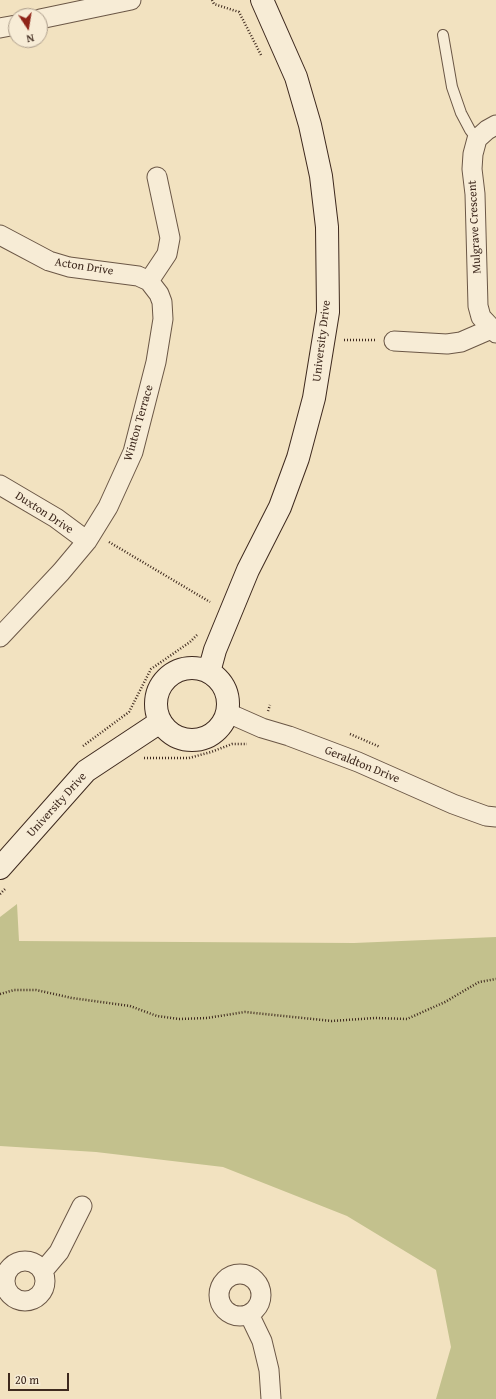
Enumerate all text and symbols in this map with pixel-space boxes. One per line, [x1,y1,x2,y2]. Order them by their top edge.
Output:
north arrow [8,8,48,48]
text: N [25,30,36,47]
street label: Mulgrave Crescent [465,180,485,274]
street label: Acton Drive [54,255,114,279]
street label: University Drive [310,299,334,383]
street label: Winton Terrace [121,383,157,463]
street label: Duxton Drive [12,489,76,537]
street label: Geraldton Drive [322,743,402,787]
street label: University Drive [24,770,90,840]
scale bar [10,1365,71,1391]
text: 20 m [15,1371,39,1388]

